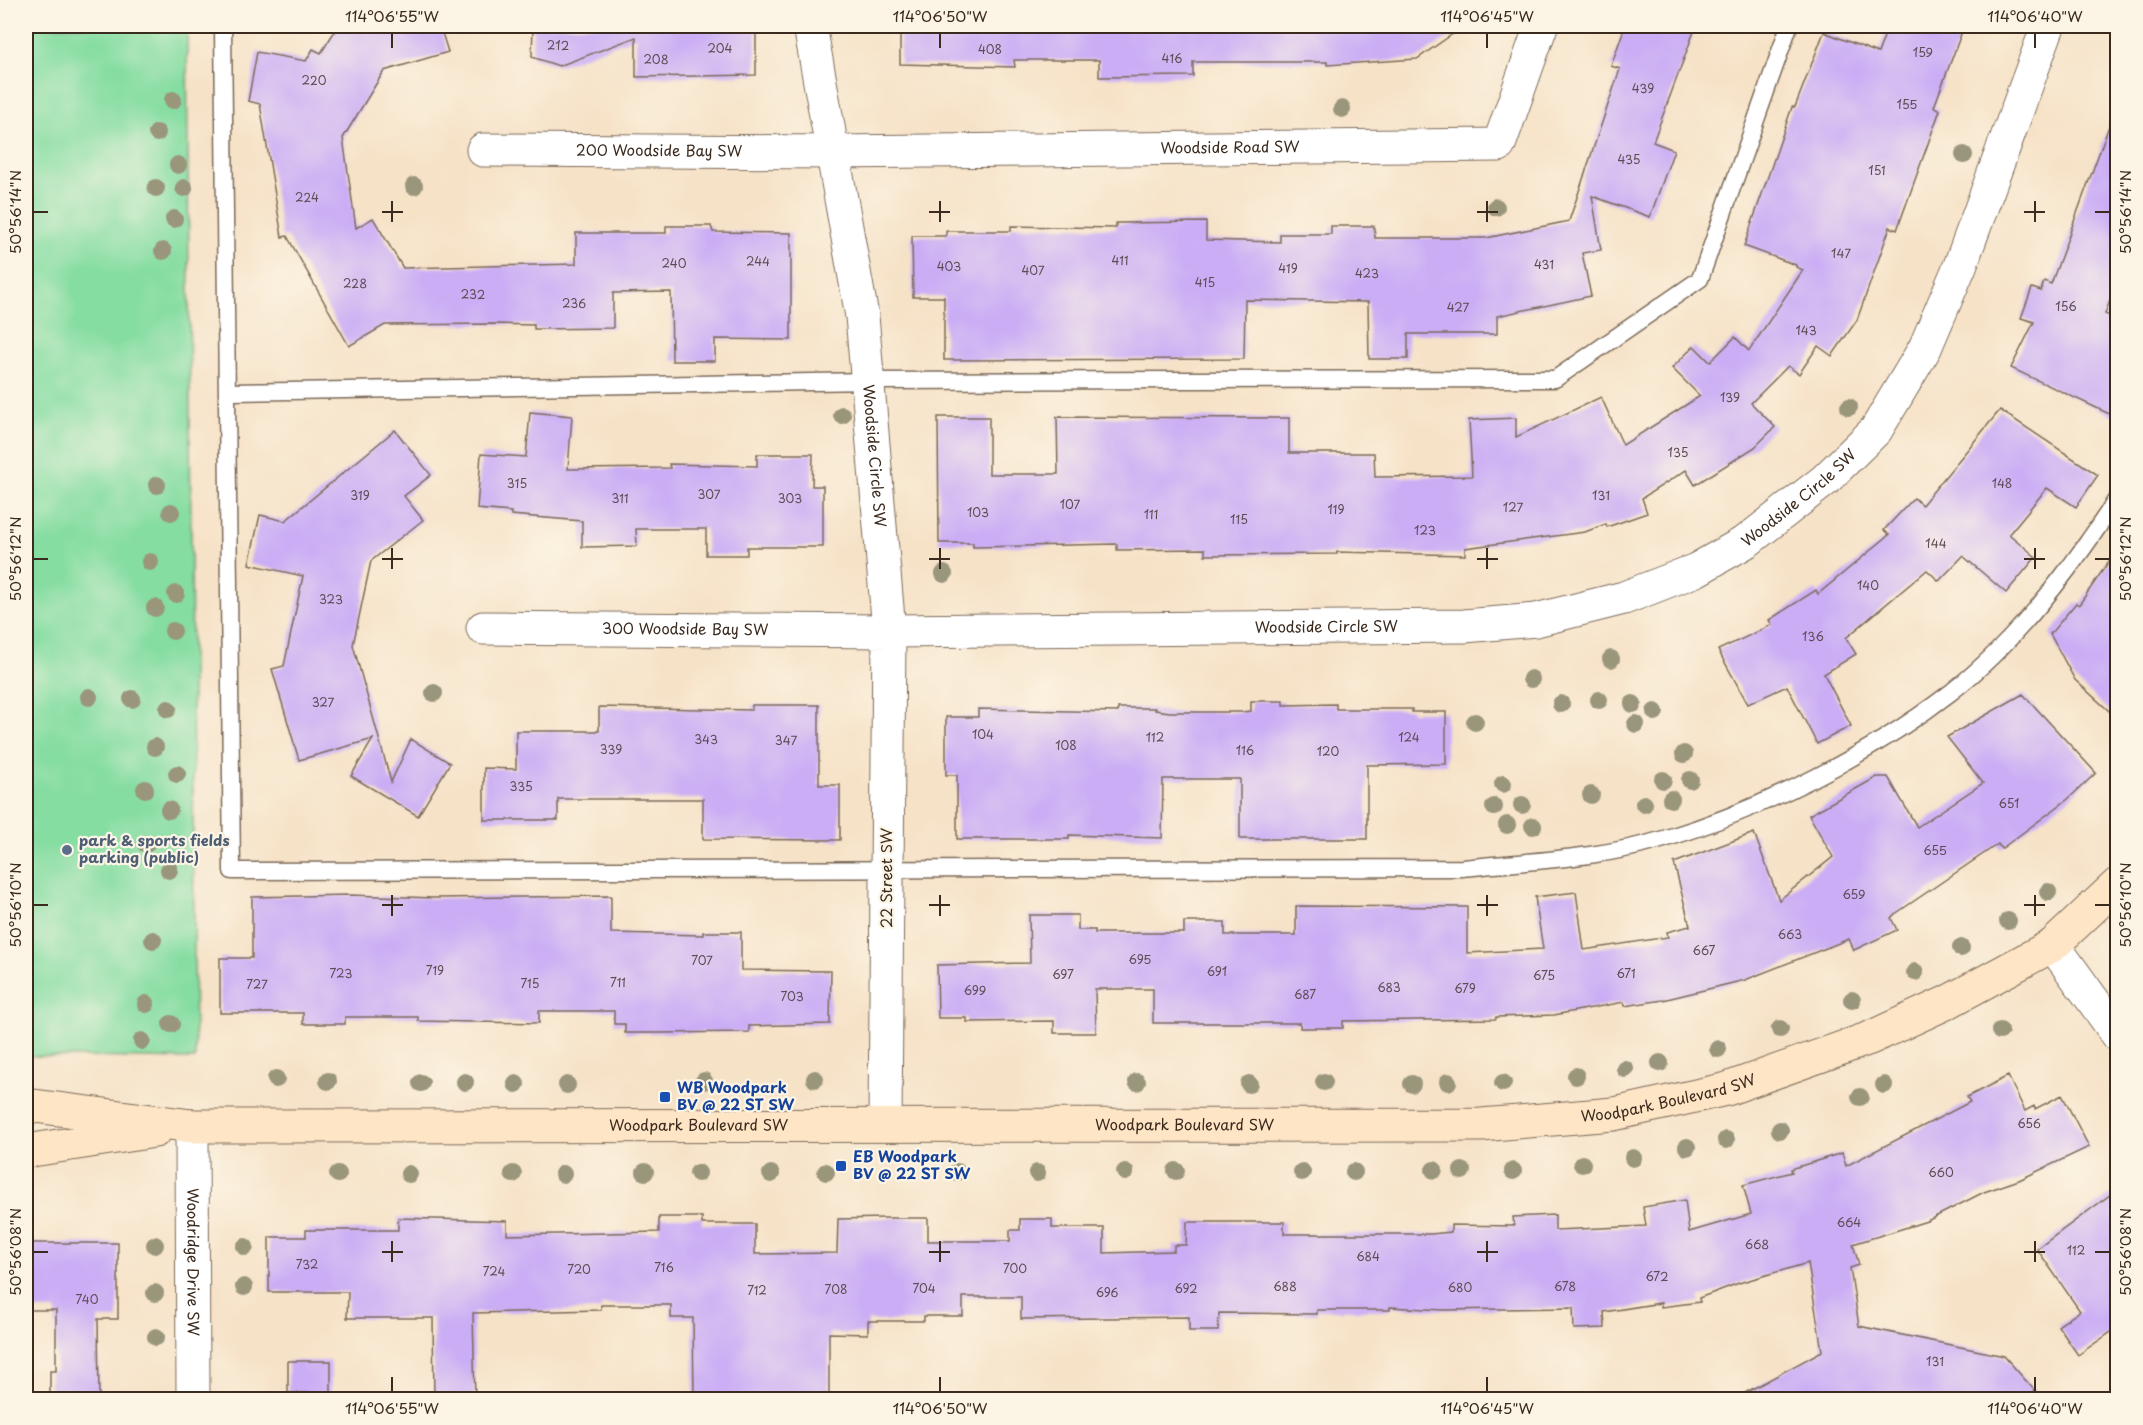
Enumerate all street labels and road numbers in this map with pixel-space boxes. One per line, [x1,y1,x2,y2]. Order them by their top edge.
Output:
street label: Woodside Road SW [1160,134,1300,159]
street label: 200 Woodside Bay SW [576,138,743,161]
street label: Woodside Circle SW [858,383,893,529]
street label: Woodside Circle SW [1736,442,1861,552]
street label: Woodside Circle SW [1255,614,1398,638]
street label: 300 Woodside Bay SW [602,616,769,640]
street label: 22 Street SW [874,828,897,928]
street label: Woodpark Boulevard SW [1580,1067,1759,1127]
street label: Woodpark Boulevard SW [1095,1112,1274,1135]
street label: Woodpark Boulevard SW [609,1113,788,1136]
street label: Woodridge Drive SW [182,1188,206,1337]

